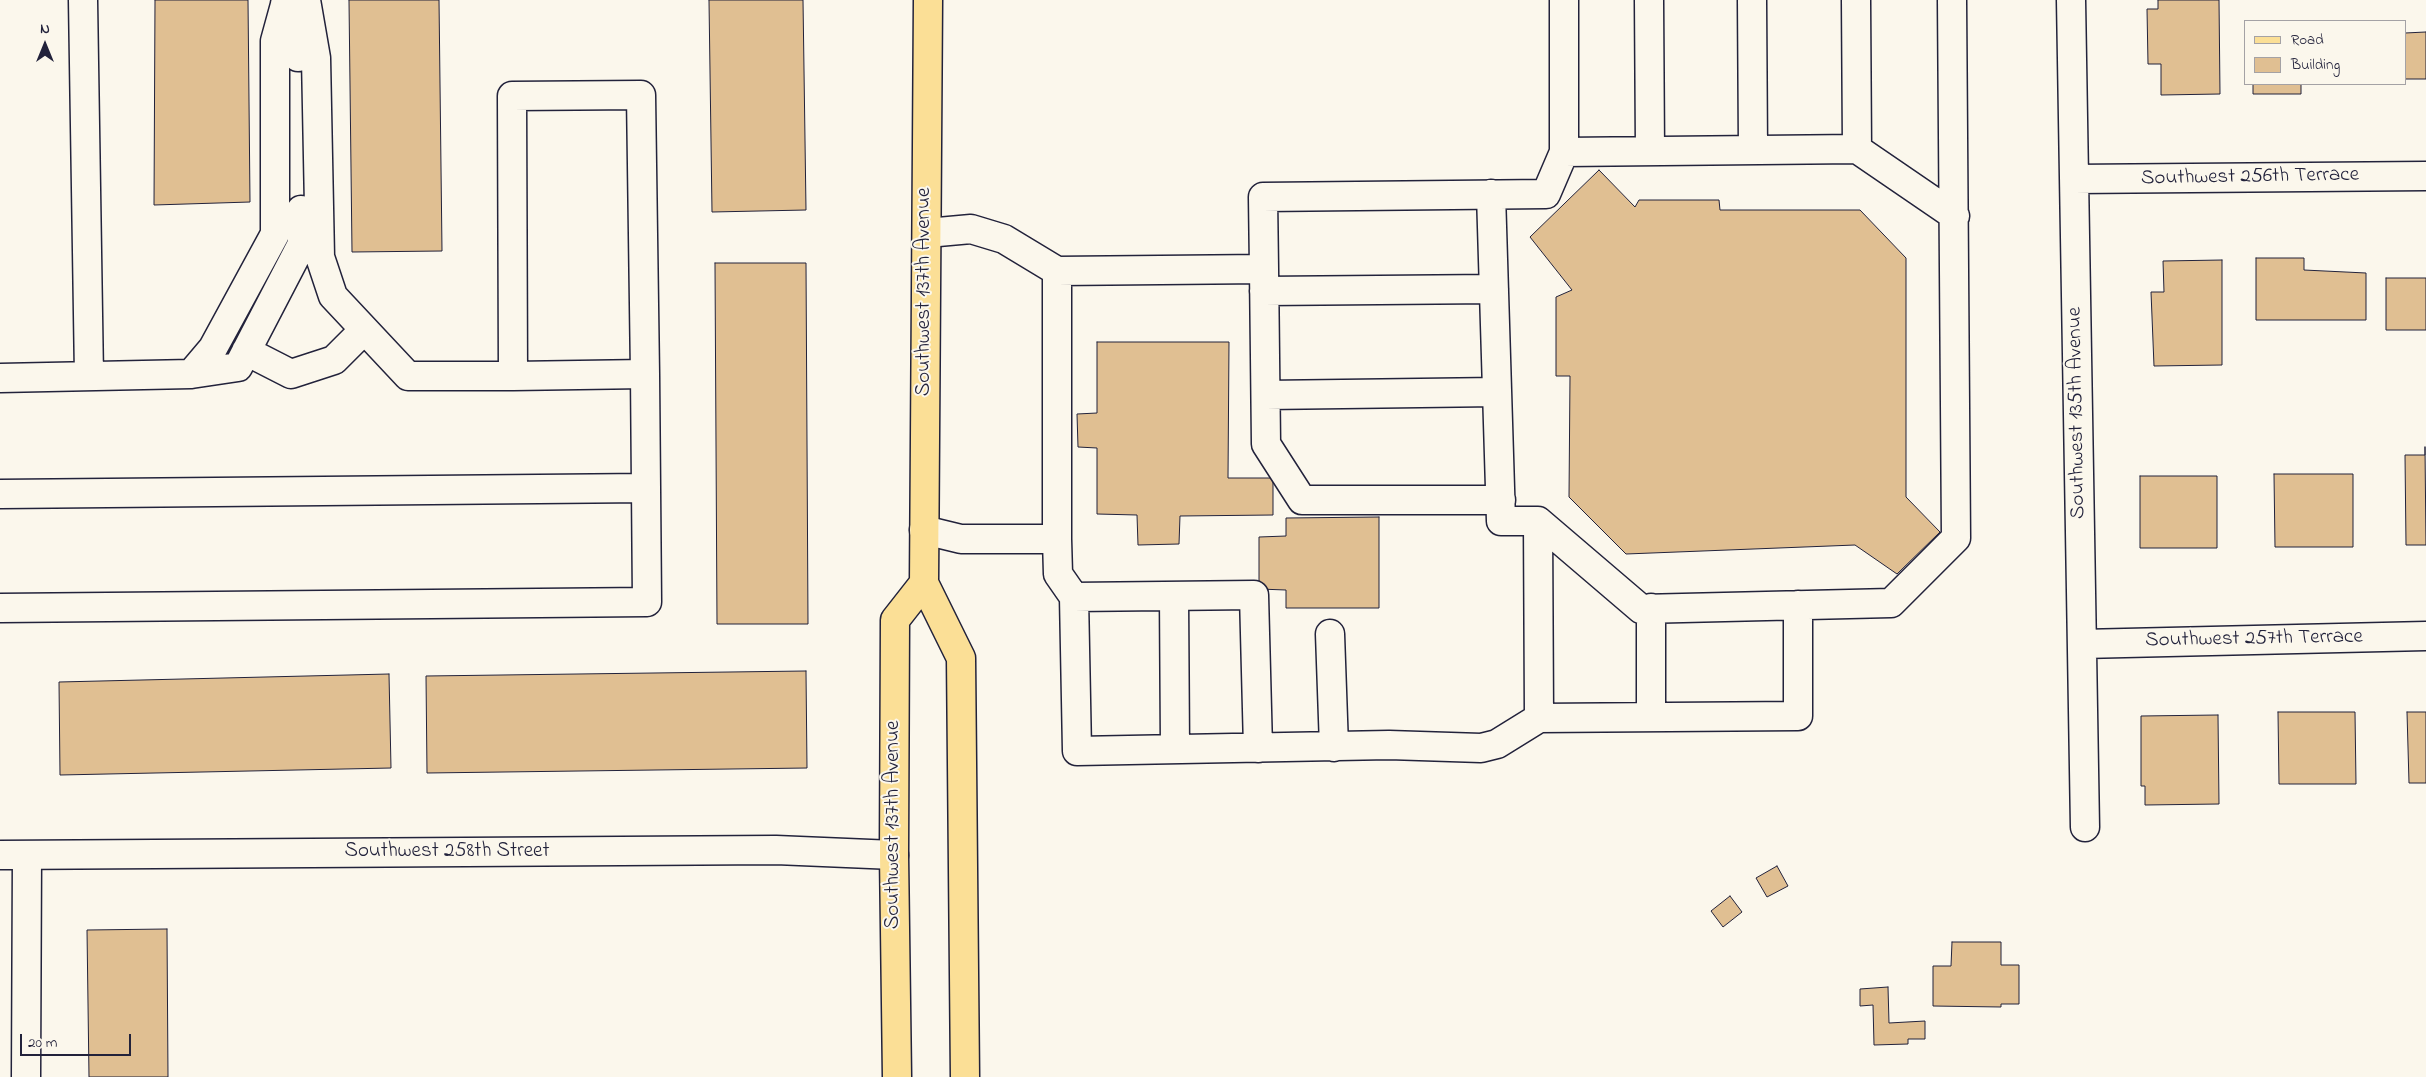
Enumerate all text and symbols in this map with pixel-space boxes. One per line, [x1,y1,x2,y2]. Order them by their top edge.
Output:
text: N [40,19,50,40]
north arrow [20,20,70,70]
legend [2244,20,2406,85]
text: Road [2291,29,2324,51]
text: Building [2291,54,2340,76]
street label: Southwest 256th Terrace [2141,163,2359,193]
street label: Southwest 137th Avenue [913,188,939,396]
street label: Southwest 135th Avenue [2064,307,2092,519]
street label: Southwest 257th Terrace [2145,626,2363,654]
street label: Southwest 137th Avenue [882,721,908,929]
street label: Southwest 258th Street [344,840,550,866]
scale bar [22,1024,134,1056]
text: 20 m [28,1032,57,1054]

